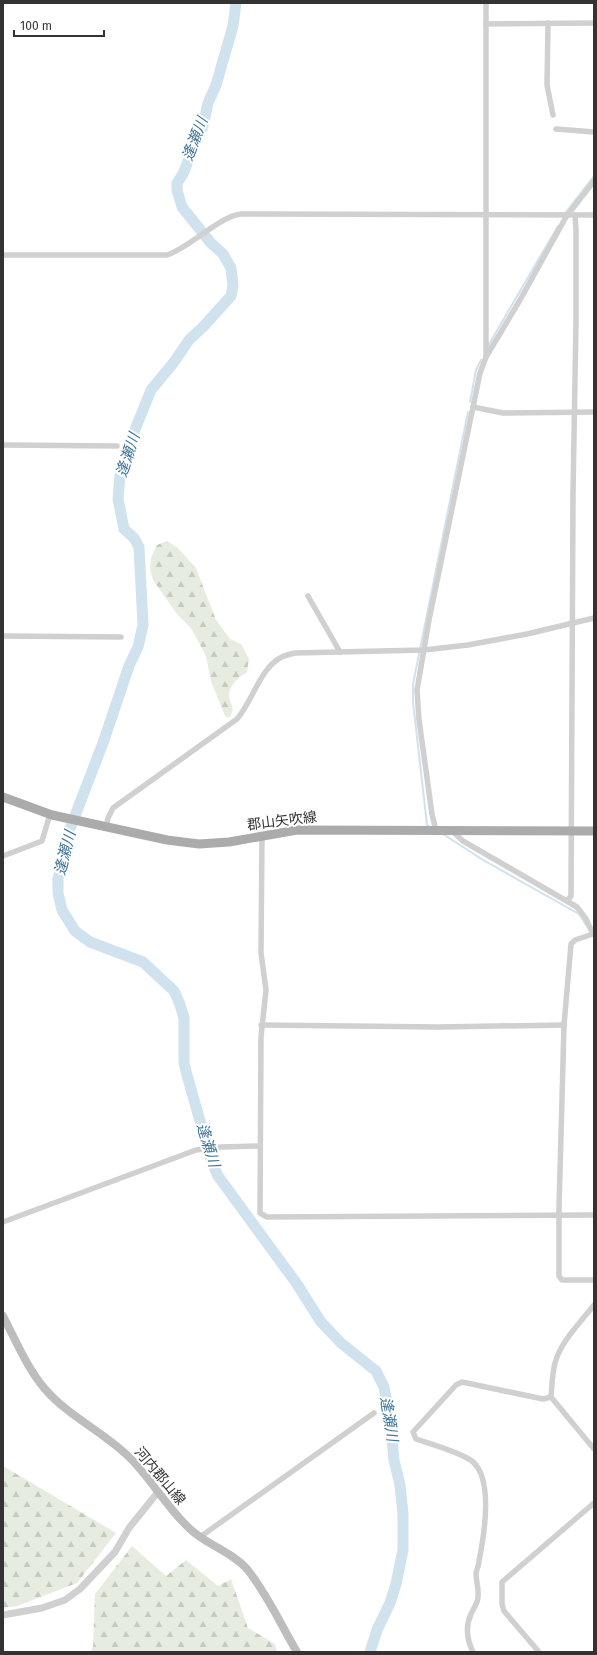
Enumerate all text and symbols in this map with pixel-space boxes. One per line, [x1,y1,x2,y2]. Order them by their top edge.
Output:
scale bar [14,12,104,38]
text: 100 m [20,19,52,33]
water label: 逢瀬川 [179,113,212,163]
water label: 逢瀬川 [112,429,144,479]
street label: 郡山矢吹線 [246,808,318,834]
water label: 逢瀬川 [51,827,80,877]
water label: 逢瀬川 [193,1121,224,1171]
water label: 逢瀬川 [377,1395,402,1445]
street label: 河内郡山線 [131,1444,189,1508]

